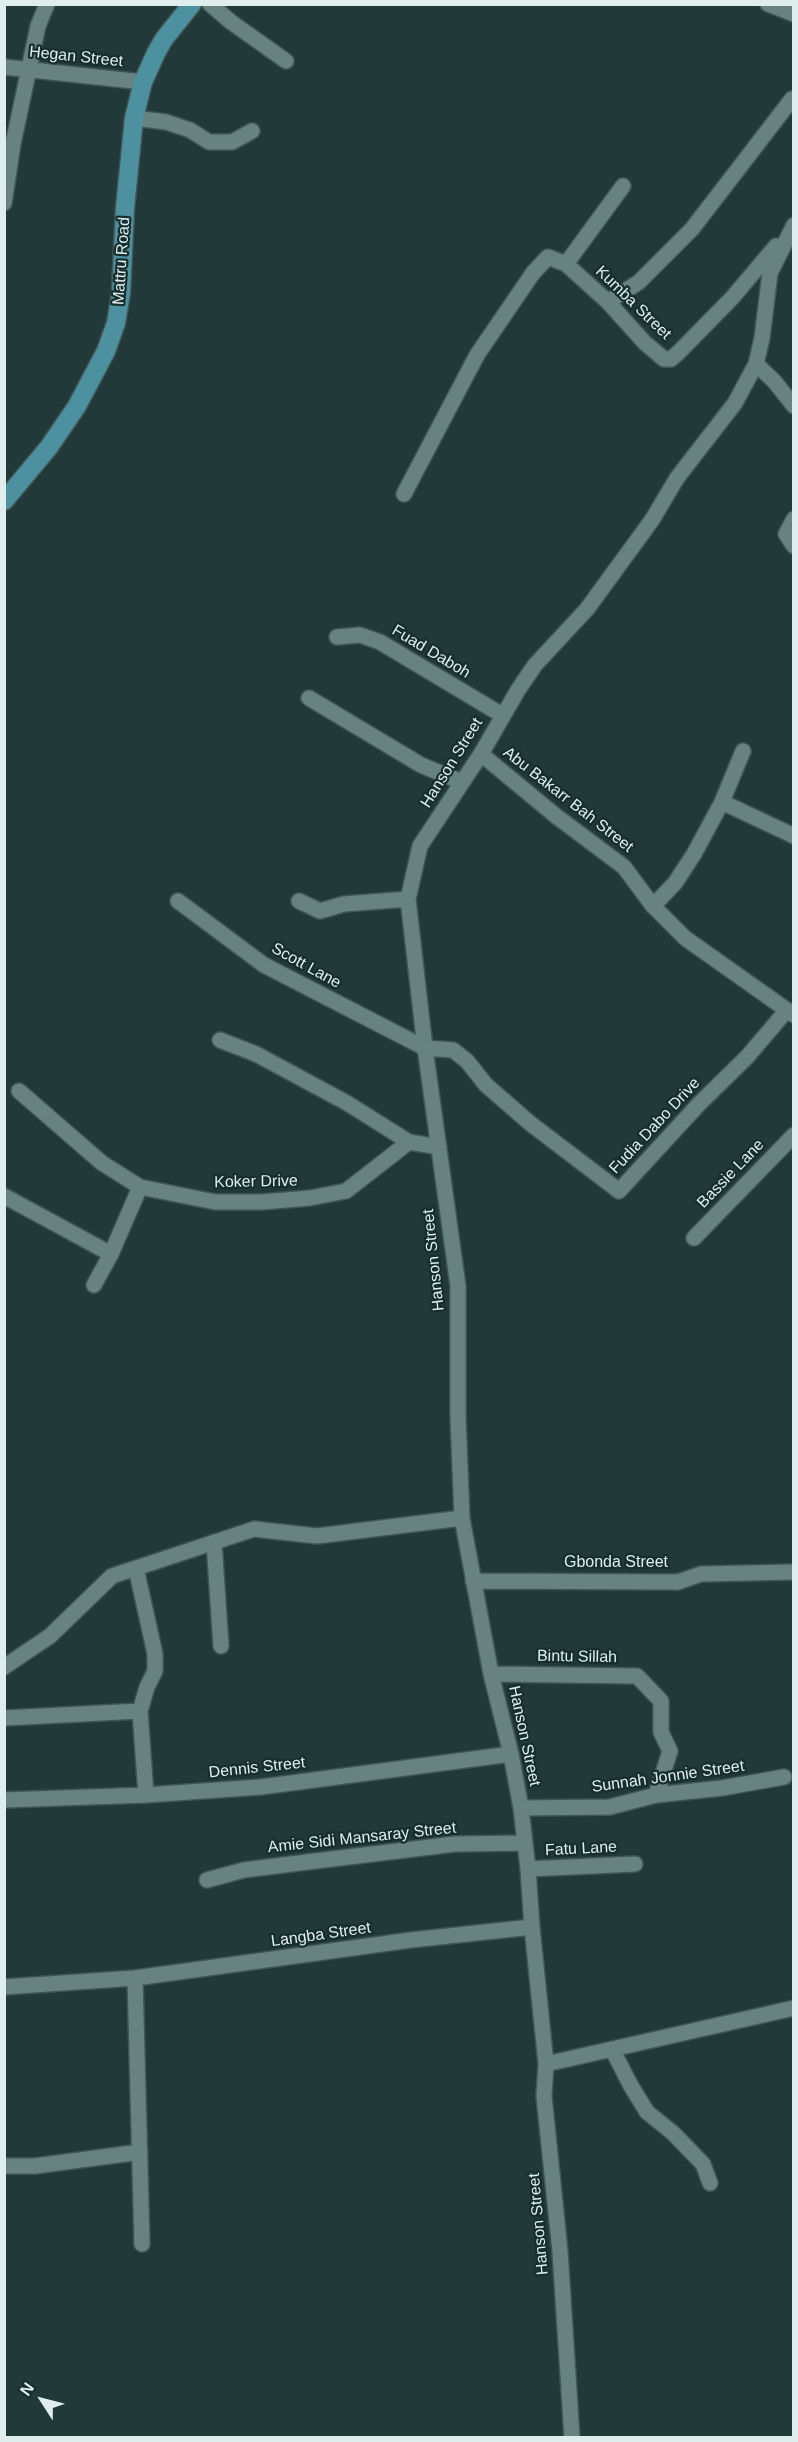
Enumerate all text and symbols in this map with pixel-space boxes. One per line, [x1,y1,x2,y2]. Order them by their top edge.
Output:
street label: Hegan Street [28,43,124,71]
street label: Mattru Road [109,216,135,306]
street label: Kumba Street [591,262,675,344]
street label: Fuad Daboh [388,621,474,683]
street label: Hanson Street [417,715,487,811]
street label: Abu Bakarr Bah Street [499,743,637,857]
street label: Scott Lane [268,939,344,993]
street label: Fudia Dabo Drive [606,1074,704,1178]
street label: Bassie Lane [694,1136,768,1212]
street label: Koker Drive [214,1172,298,1192]
street label: Hanson Street [419,1208,449,1312]
street label: Gbonda Street [564,1553,668,1573]
street label: Bintu Sillah [537,1647,617,1667]
street label: Hanson Street [504,1684,544,1788]
street label: Dennis Street [208,1753,306,1783]
street label: Sunnah Jonnie Street [590,1757,746,1797]
street label: Amie Sidi Mansaray Street [267,1819,457,1857]
street label: Fatu Lane [545,1838,617,1860]
street label: Langba Street [270,1918,372,1952]
street label: Hanson Street [525,2172,553,2276]
north arrow [12,2370,72,2430]
text: N [17,2379,37,2399]

